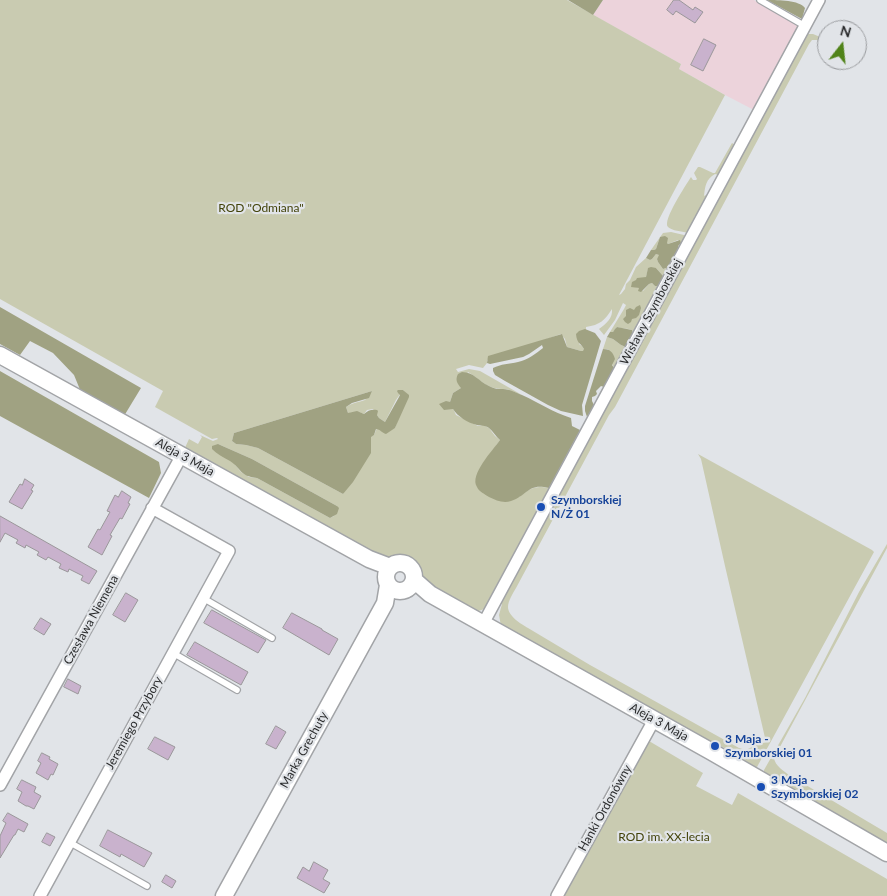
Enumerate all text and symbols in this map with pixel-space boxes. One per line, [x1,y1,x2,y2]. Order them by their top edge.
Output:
north arrow [817,20,867,70]
text: N [838,21,854,41]
park label: ROD "Odmiana" [218,201,304,215]
street label: Wisławy Szymborskiej [617,257,685,367]
street label: Aleja 3 Maja [153,435,217,479]
place label: Szymborskiej N/Ż 01 [551,493,622,521]
marker: Szymborskiej N/Ż 01 [535,501,547,513]
street label: Czesława Niemena [60,573,122,667]
street label: Jeremiego Przybory [103,674,165,772]
street label: Aleja 3 Maja [627,700,691,744]
street label: Marka Grechuty [277,709,331,791]
place label: 3 Maja - Szymborskiej 01 [725,732,812,760]
marker: 3 Maja - Szymborskiej 01 [709,740,721,752]
street label: Hanki Ordonówny [575,762,635,854]
place label: 3 Maja - Szymborskiej 02 [771,773,858,801]
marker: 3 Maja - Szymborskiej 02 [755,781,767,793]
park label: ROD im. XX-lecia [618,830,710,844]

